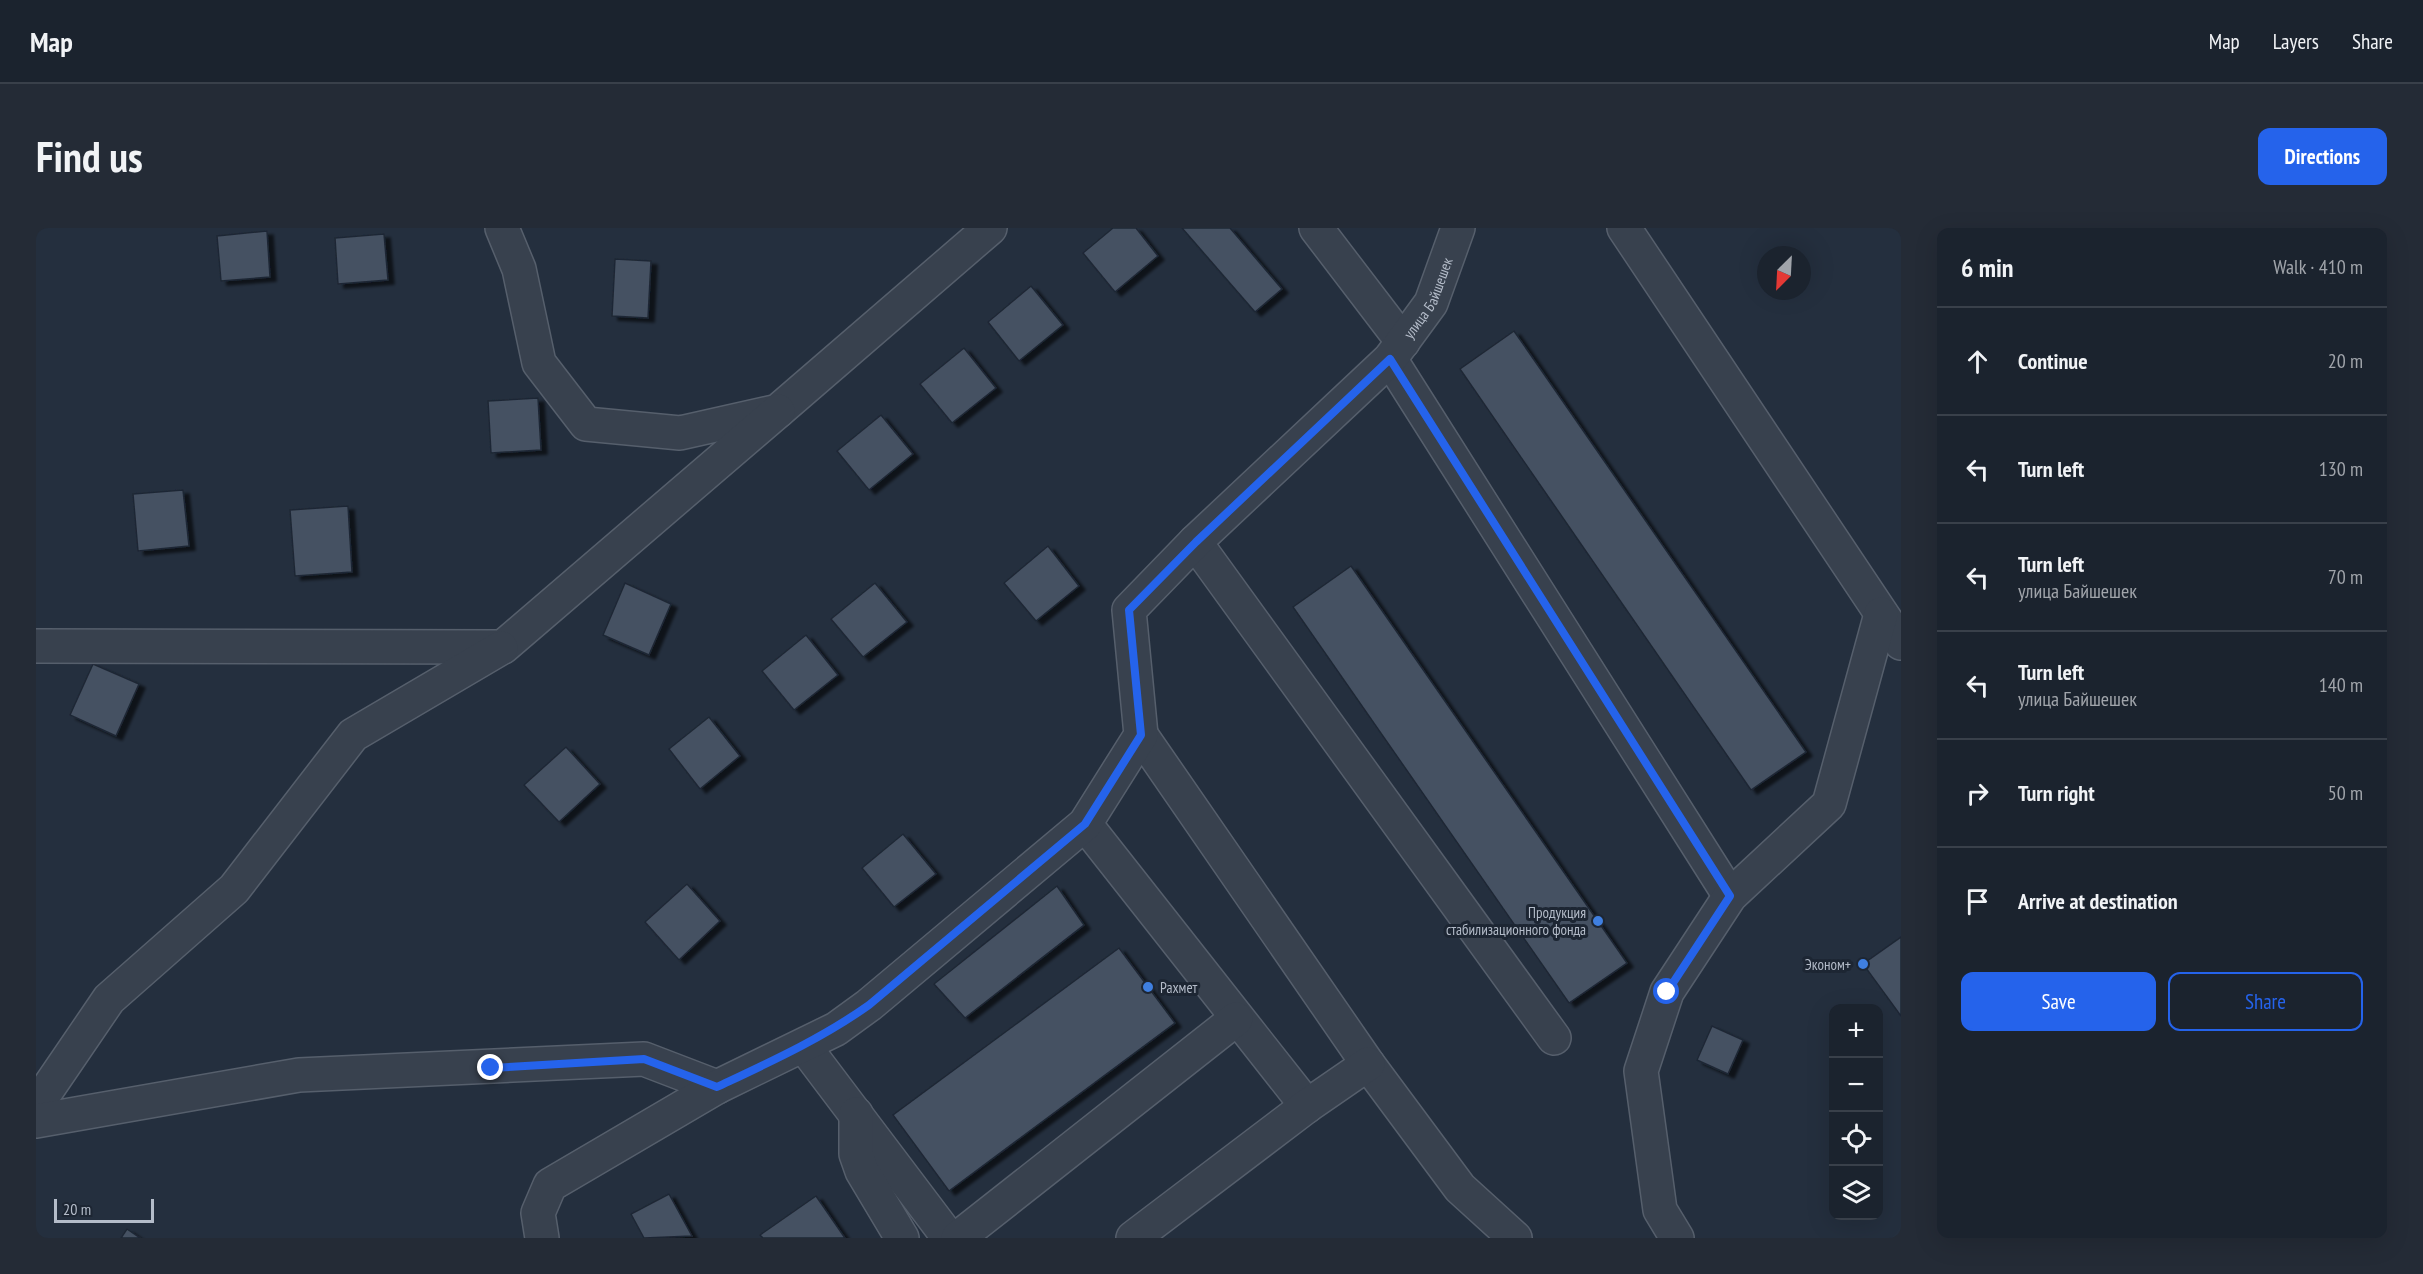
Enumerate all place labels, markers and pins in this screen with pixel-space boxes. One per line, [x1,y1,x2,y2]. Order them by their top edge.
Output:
place label: Продукция стабилизационного фонда [1446,903,1586,939]
marker: Продукция стабилизационного фонда [1591,914,1605,928]
place label: Эконом+ [1805,955,1851,974]
marker: Эконом+ [1856,957,1870,971]
place label: Рахмет [1160,978,1198,997]
marker: Рахмет [1141,980,1155,994]

